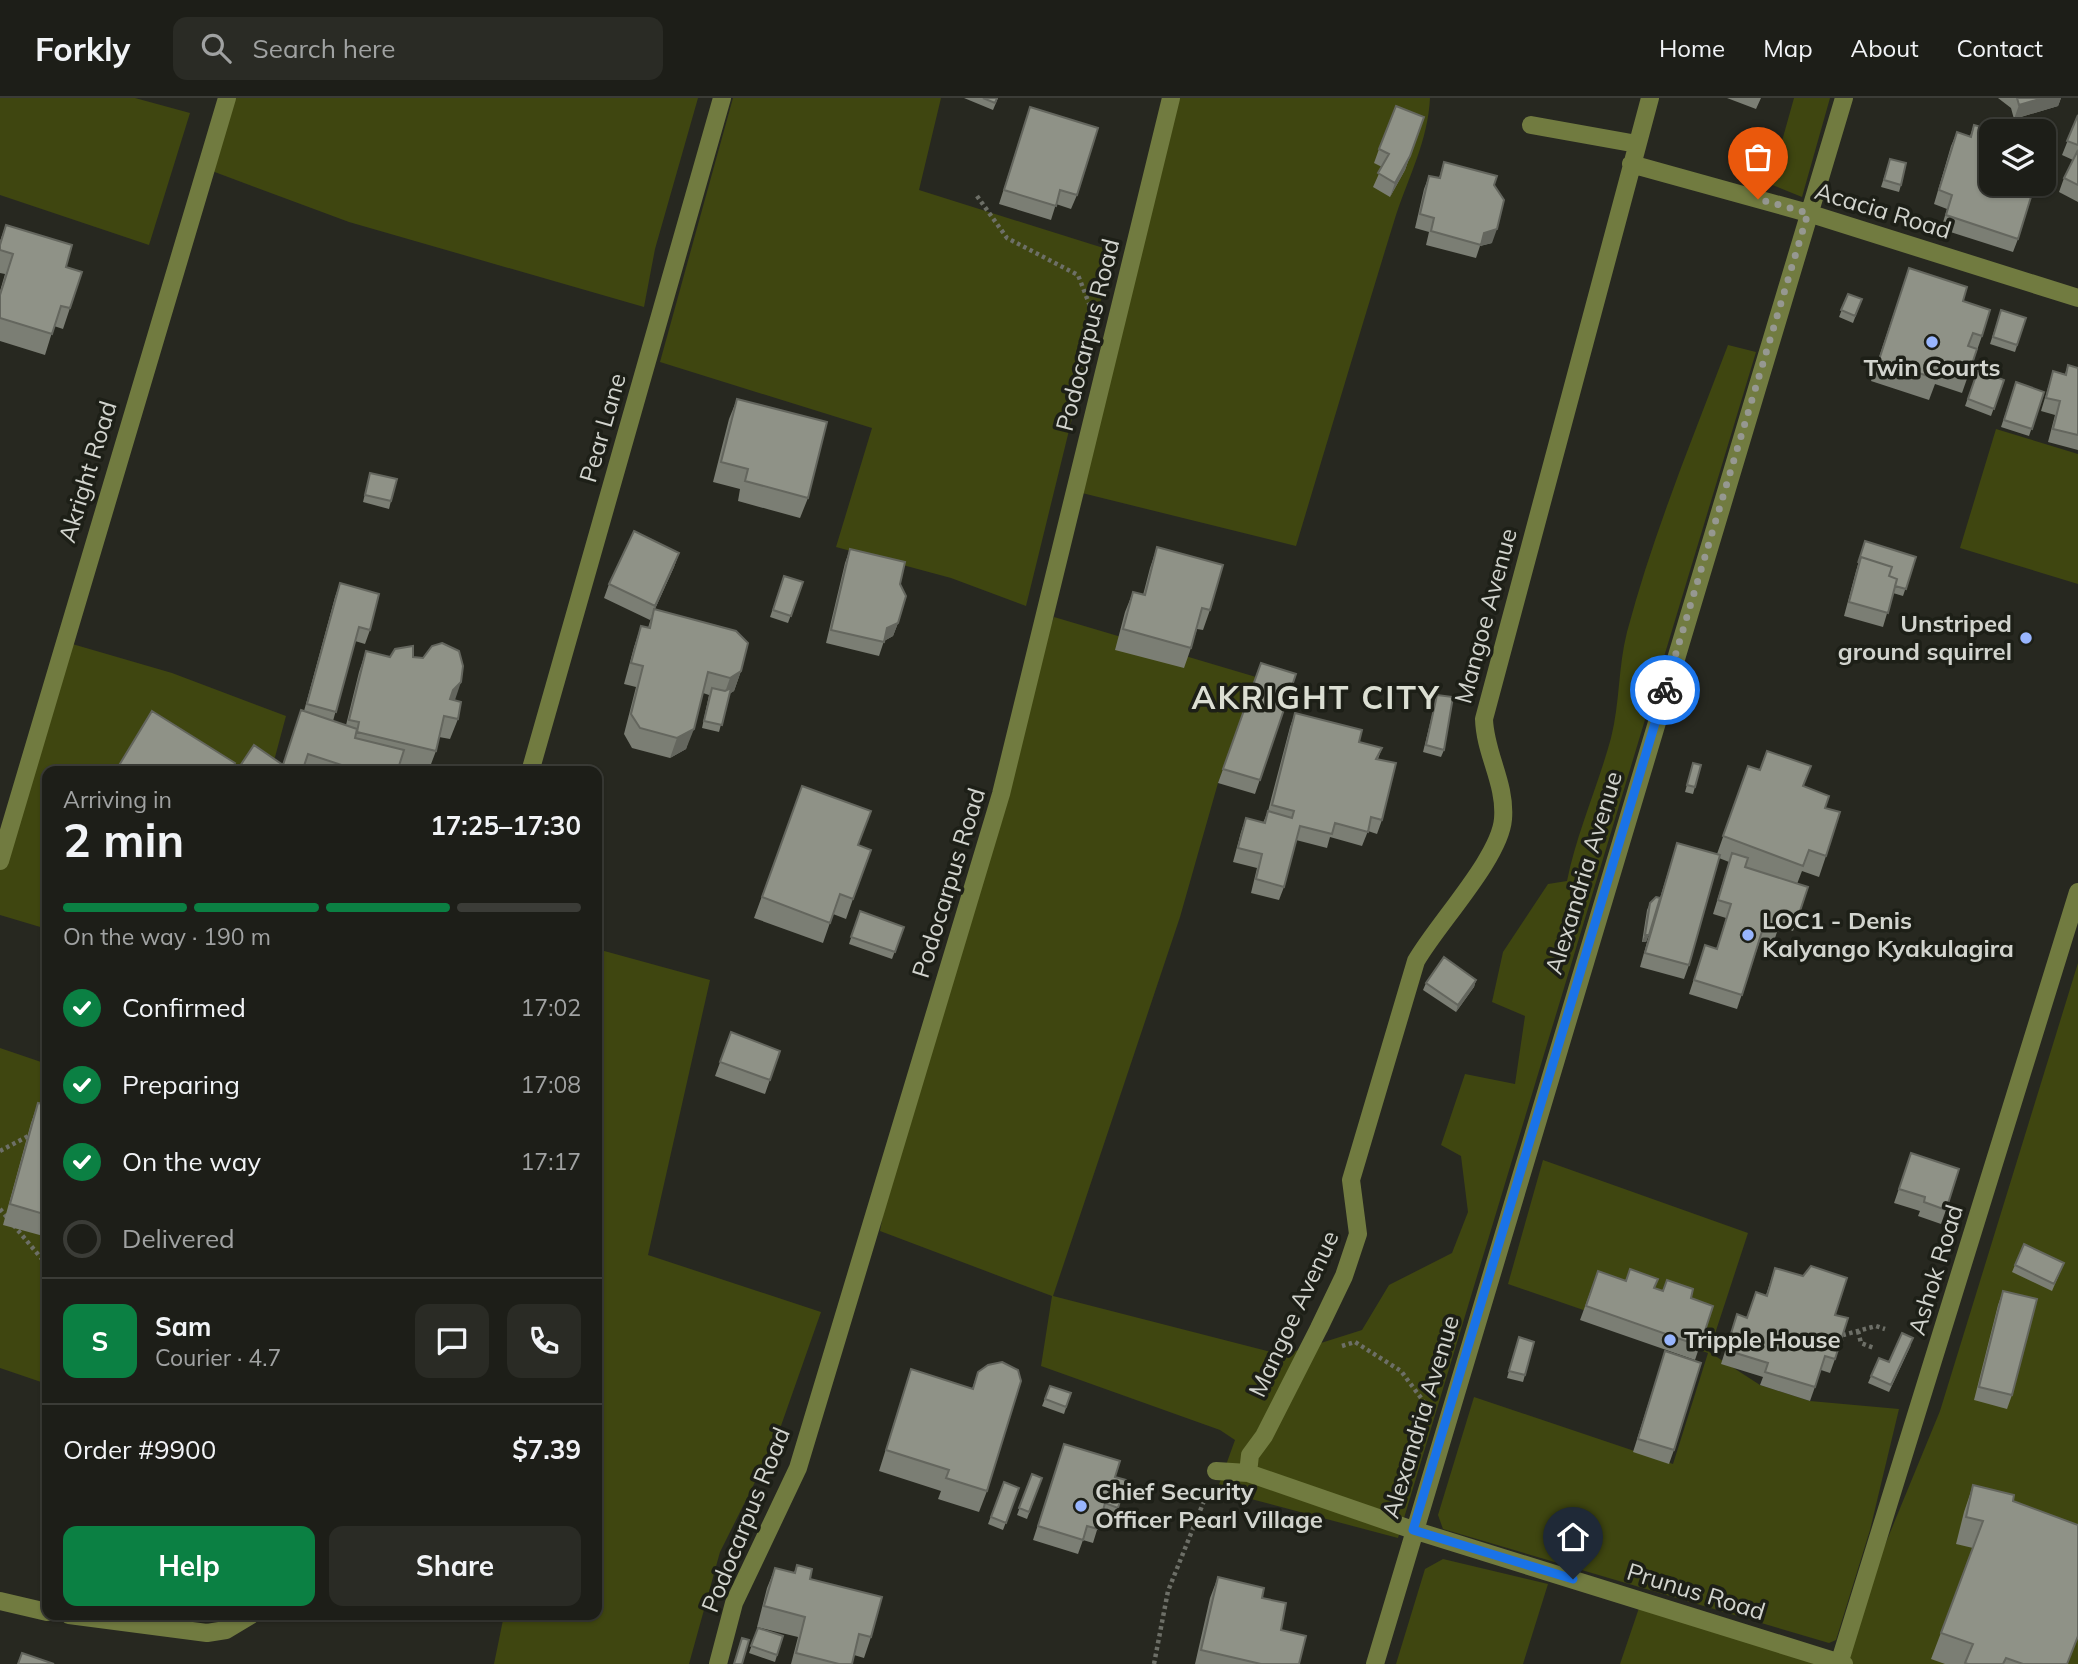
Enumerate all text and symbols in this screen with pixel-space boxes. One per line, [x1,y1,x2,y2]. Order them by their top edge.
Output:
search box [173,17,663,80]
text: Forkly [35,28,131,69]
icon: search [197,29,235,67]
text: Search here [253,32,395,65]
text: Home [1659,33,1725,63]
text: Map [1763,33,1813,63]
text: About [1851,33,1919,63]
text: Contact [1957,33,2043,63]
map controls [1979,119,2056,196]
button: layers [1979,119,2056,196]
pin [1728,127,1788,199]
icon: bag [1739,138,1777,176]
street label: Acacia Road [1812,175,1955,245]
street label: Podocarpus Road [1049,236,1125,434]
marker: Twin Courts [1924,334,1940,350]
place label: Twin Courts [1863,352,2001,382]
street label: Pear Lane [572,370,632,486]
street label: Akright Road [51,397,123,546]
street label: Mangoe Avenue [1447,525,1523,707]
place label: Unstriped ground squirrel [1838,608,2012,666]
marker: Unstriped ground squirrel [2018,630,2034,646]
courier [1630,655,1700,725]
icon: bike [1646,671,1684,709]
district label: AKRIGHT CITY [1191,677,1441,717]
street label: Alexandria Avenue [1538,768,1628,978]
street label: Podocarpus Road [905,784,991,981]
text: Arriving in [63,785,172,814]
text: 17:25–17:30 [430,809,581,842]
text: 2 min [63,811,184,869]
place label: LOC1 - Denis Kalyango Kyakulagira [1762,905,2014,963]
text: On the way · 190 m [63,922,271,951]
marker: LOC1 - Denis Kalyango Kyakulagira [1740,927,1756,943]
icon: check [63,989,101,1027]
text: Confirmed [122,991,246,1024]
text: 17:02 [521,993,581,1022]
icon: check [63,1066,101,1104]
text: Preparing [122,1068,240,1101]
text: 17:08 [521,1070,581,1099]
icon: check [63,1143,101,1181]
text: On the way [122,1145,261,1178]
text: 17:17 [521,1147,581,1176]
street label: Ashok Road [1901,1201,1969,1338]
text: Delivered [122,1222,235,1255]
street label: Mangoe Avenue [1241,1226,1345,1402]
button: chat [415,1304,489,1378]
button: phone [507,1304,581,1378]
text: Sam [155,1310,211,1343]
street label: Alexandria Avenue [1375,1312,1465,1522]
place label: Tripple House [1684,1324,1841,1354]
text: S [92,1325,108,1358]
marker: Tripple House [1662,1332,1678,1348]
text: Courier · 4.7 [155,1343,281,1372]
street label: Podocarpus Road [694,1423,796,1617]
text: Order #9900 [63,1433,216,1466]
text: $7.39 [512,1433,581,1466]
place label: Chief Security Officer Pearl Village [1095,1476,1323,1534]
marker: Chief Security Officer Pearl Village [1073,1498,1089,1514]
pin [1543,1507,1603,1579]
icon: home [1554,1518,1592,1556]
button: Help [63,1526,315,1606]
button: Share [329,1526,581,1606]
street label: Prunus Road [1624,1556,1769,1626]

